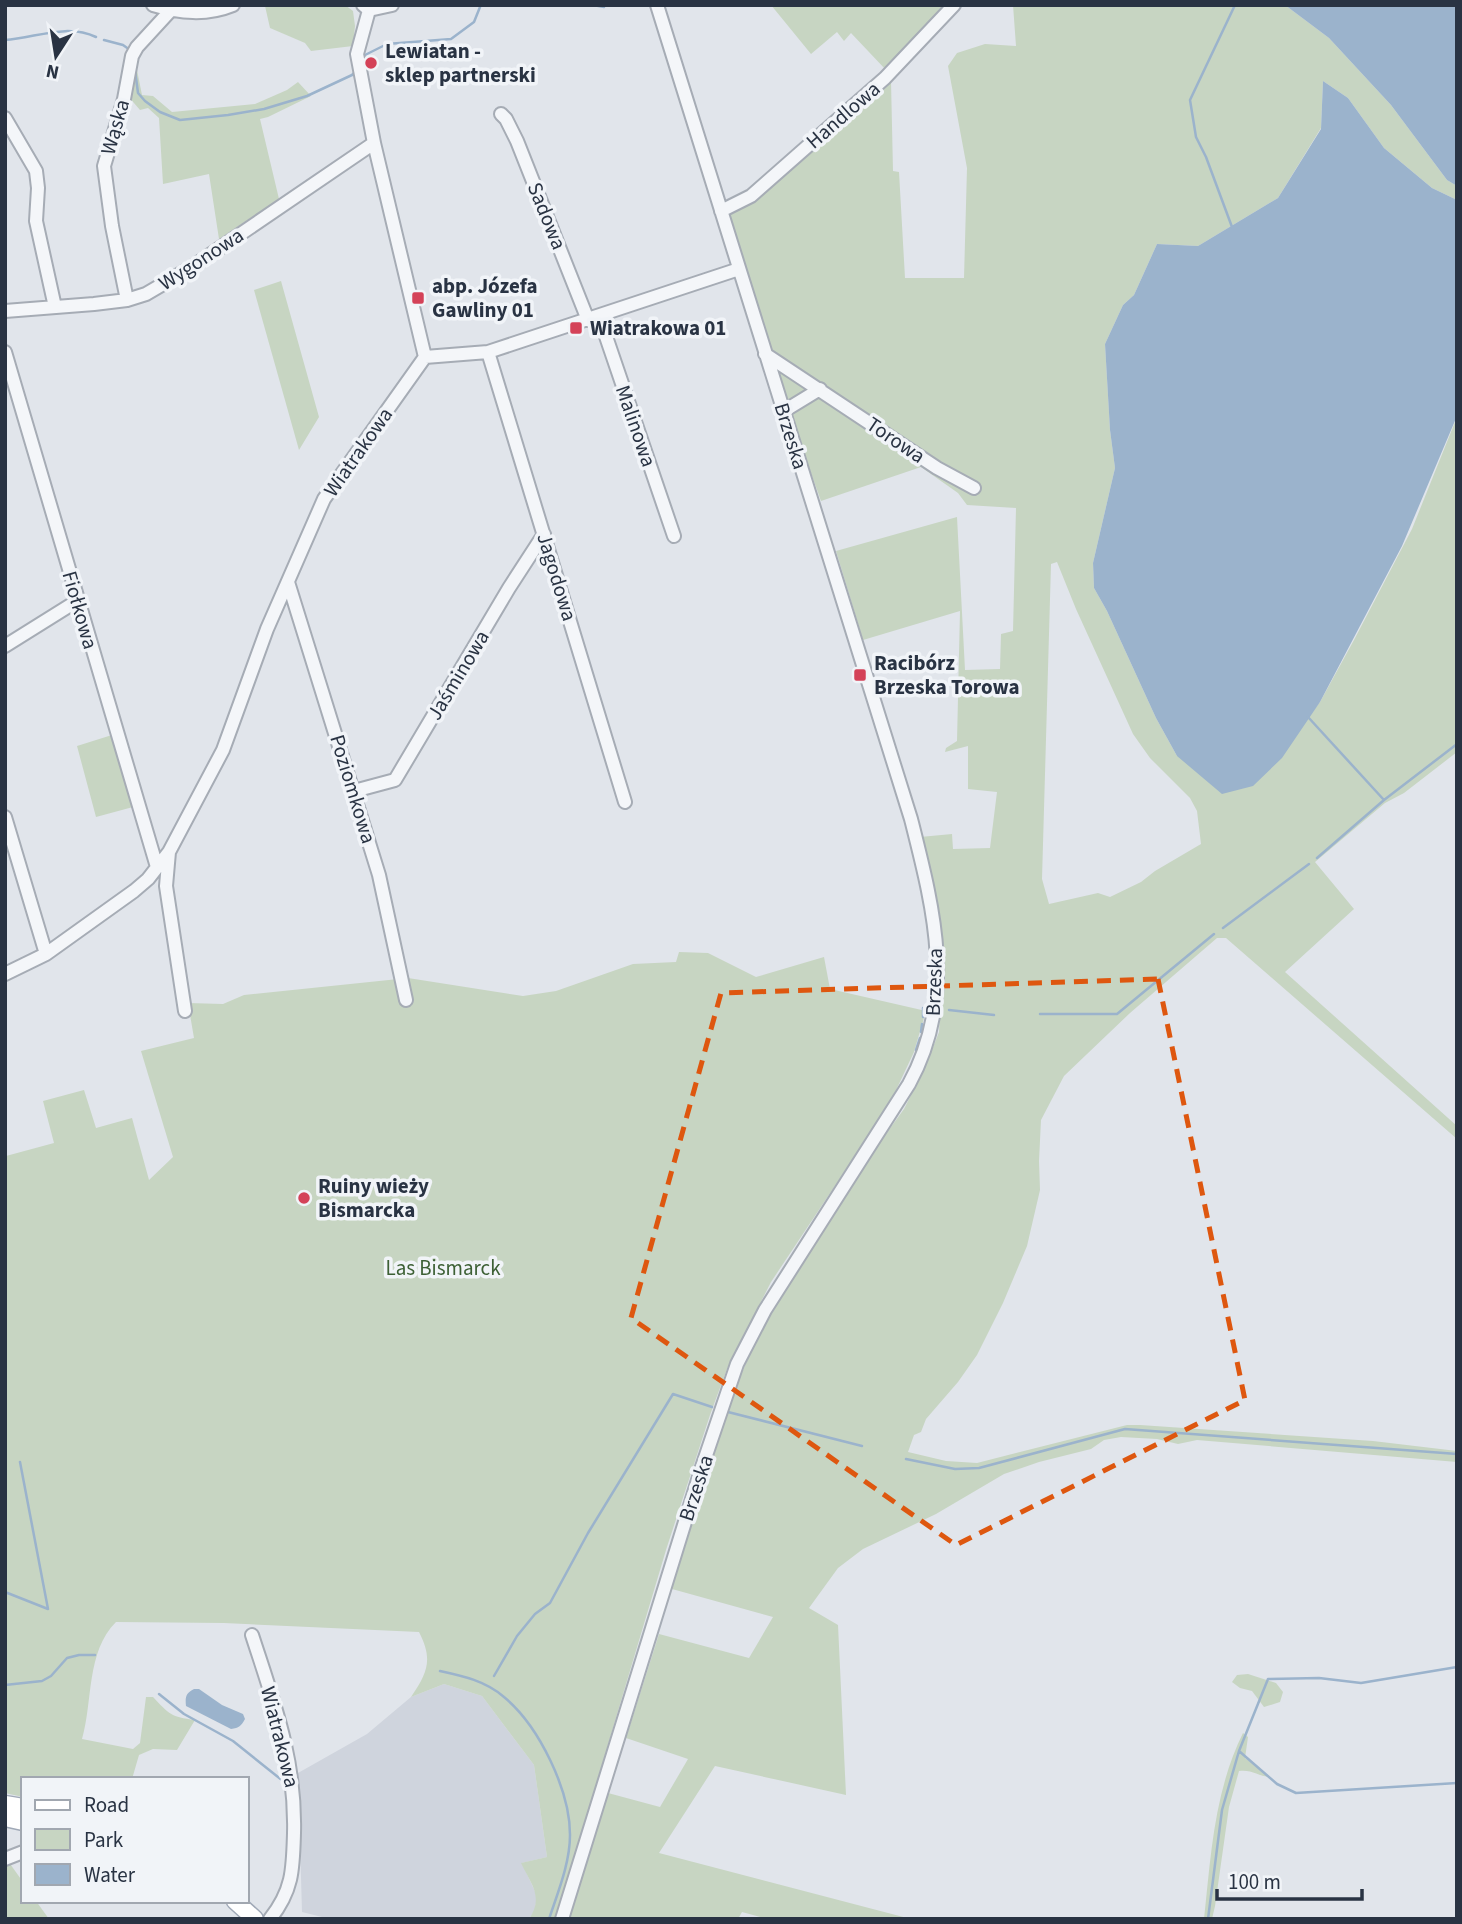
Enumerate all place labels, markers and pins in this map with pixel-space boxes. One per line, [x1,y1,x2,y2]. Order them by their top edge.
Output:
place label: Lewiatan - sklep partnerski [385,36,536,90]
marker: Lewiatan - sklep partnerski [363,55,379,71]
place label: abp. Józefa Gawliny 01 [432,271,538,325]
marker: abp. Józefa Gawliny 01 [410,290,426,306]
place label: Wiatrakowa 01 [590,313,726,343]
marker: Wiatrakowa 01 [568,320,584,336]
place label: Racibórz Brzeska Torowa [874,648,1020,702]
marker: Racibórz Brzeska Torowa [852,667,868,683]
place label: Ruiny wieży Bismarcka [318,1171,429,1225]
marker: Ruiny wieży Bismarcka [296,1190,312,1206]

